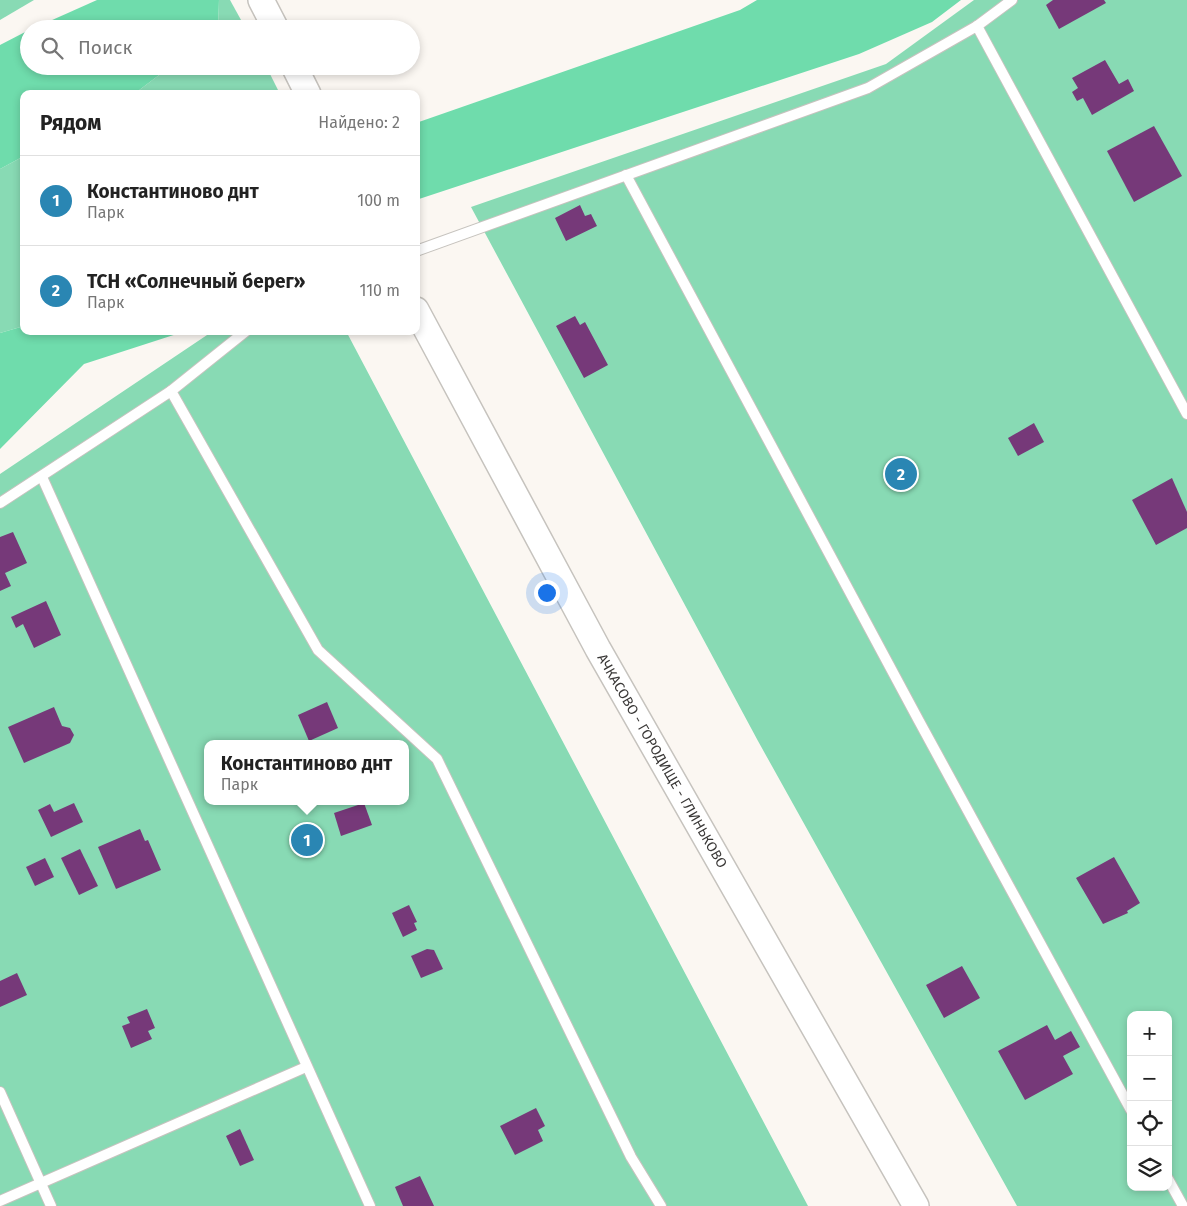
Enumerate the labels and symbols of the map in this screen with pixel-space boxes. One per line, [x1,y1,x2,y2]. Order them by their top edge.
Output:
pin: 2 [885,455,917,493]
your location [534,580,560,606]
street label: АЧКАСОВО - ГОРОДИЩЕ - ГЛИНЬКОВО [593,651,731,871]
pin: 1 [291,821,323,859]

